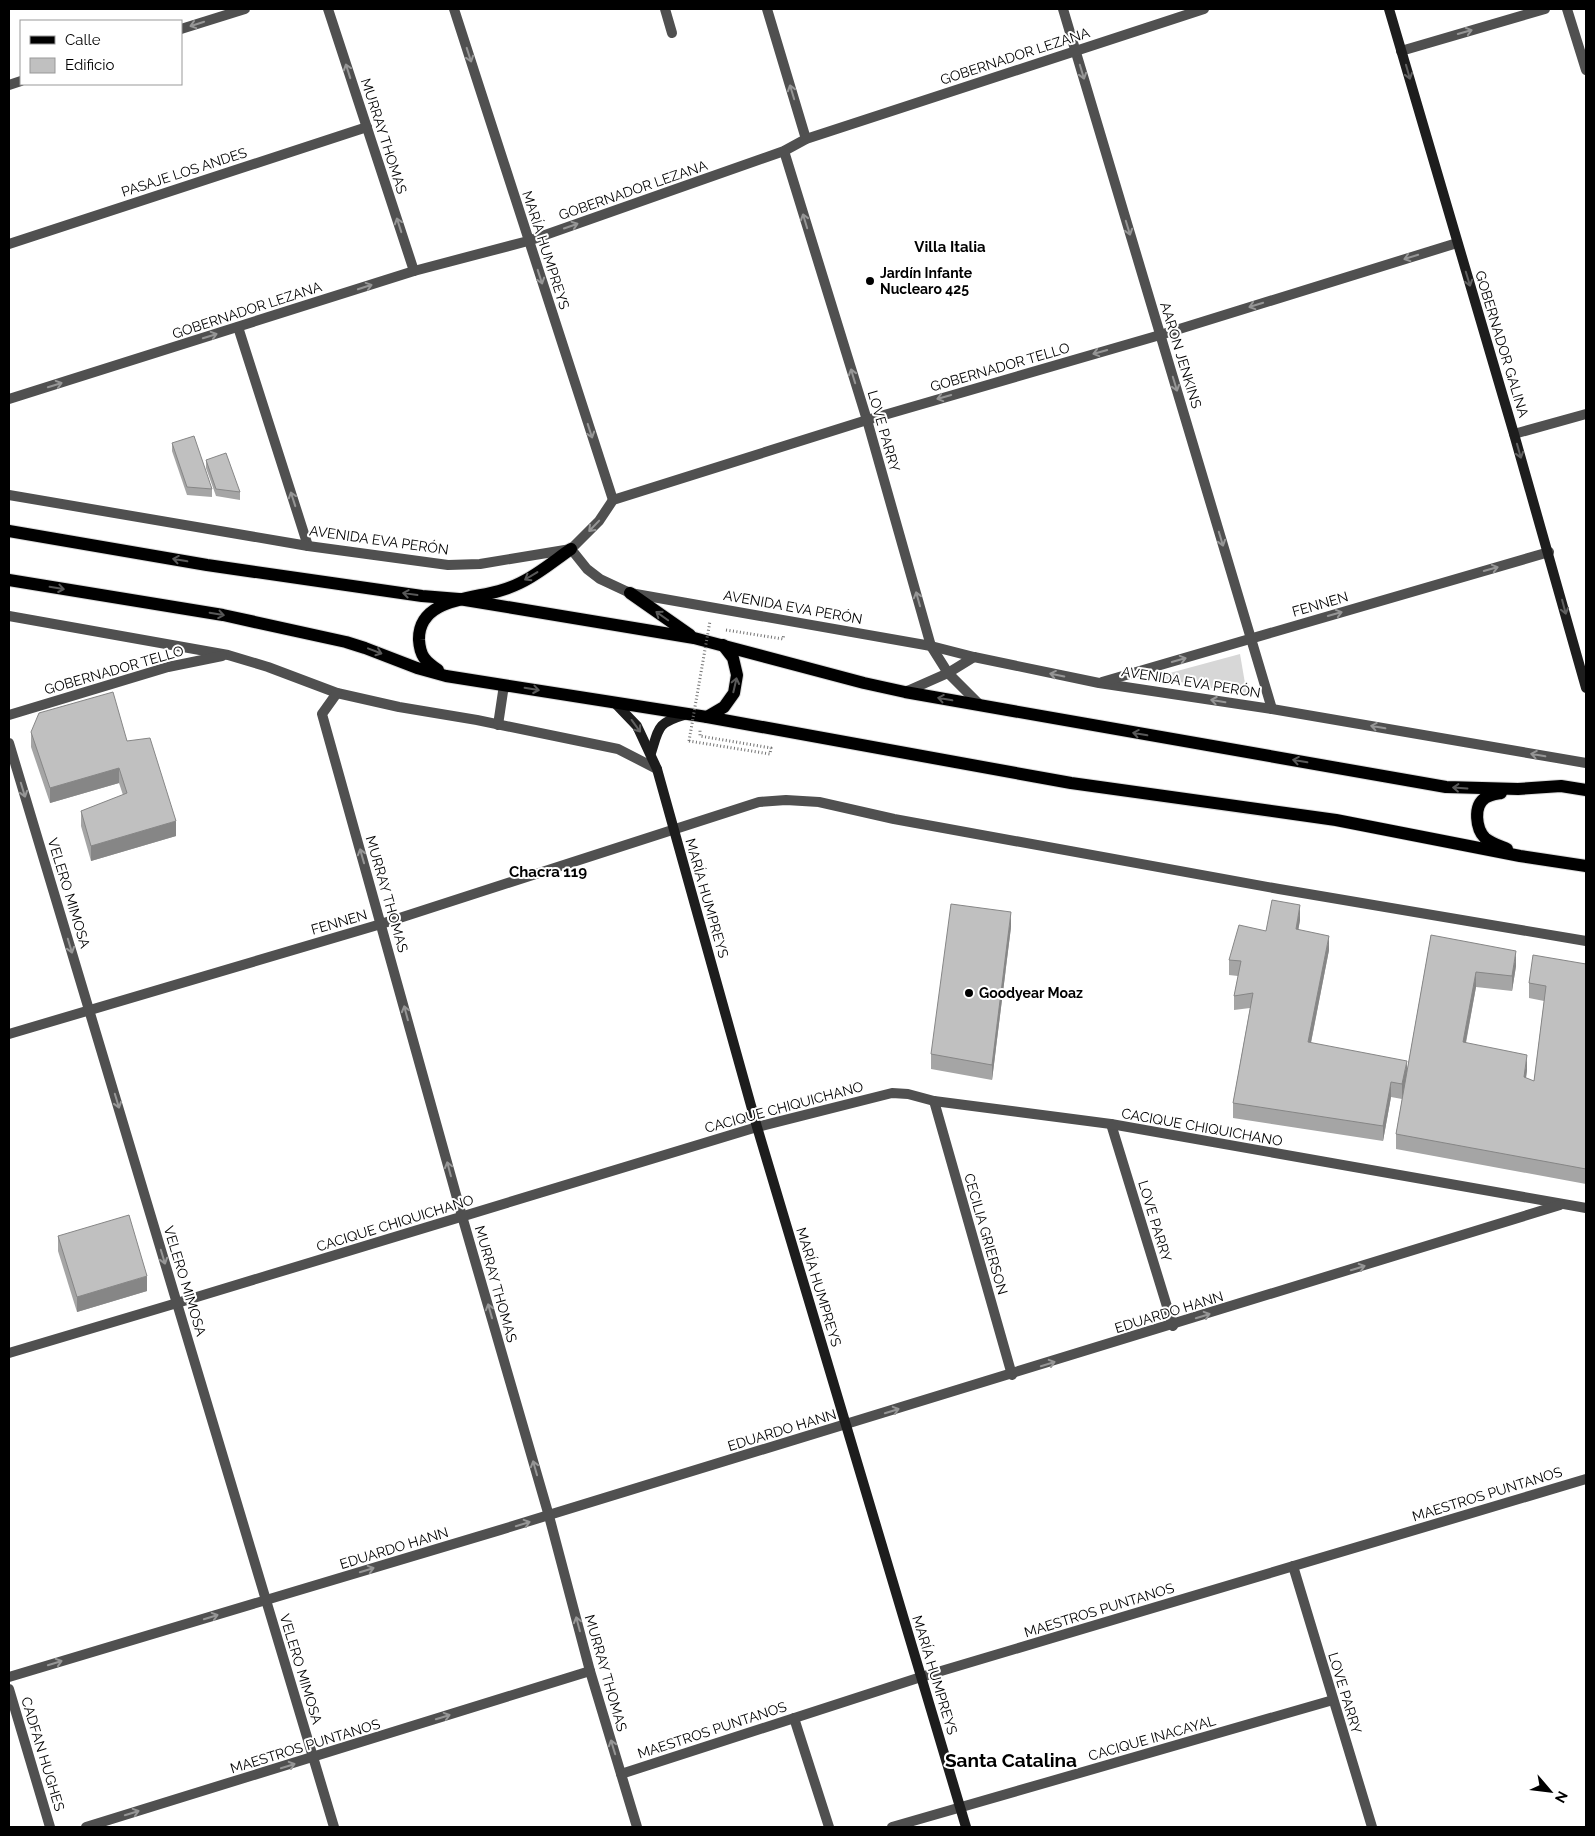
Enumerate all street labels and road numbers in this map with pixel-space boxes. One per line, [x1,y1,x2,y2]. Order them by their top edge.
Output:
street label: GOBERNADOR LEZANA [938,24,1092,88]
street label: MURRAY THOMAS [358,76,410,196]
street label: PASAJE LOS ANDES [119,144,249,200]
street label: GOBERNADOR LEZANA [557,157,710,223]
street label: MARÍA HUMPREYS [519,188,574,312]
street label: GOBERNADOR GALINA [1472,269,1532,420]
street label: GOBERNADOR LEZANA [170,278,324,342]
street label: AARON JENKINS [1157,300,1205,411]
street label: GOBERNADOR TELLO [929,339,1071,395]
street label: LOVE PARRY [865,388,903,474]
street label: AVENIDA EVA PERÓN [308,521,450,558]
street label: AVENIDA EVA PERÓN [722,586,864,627]
street label: FENNEN [1290,588,1350,620]
street label: GOBERNADOR TELLO [43,642,185,698]
street label: AVENIDA EVA PERÓN [1120,662,1262,701]
street label: MURRAY THOMAS [363,834,411,955]
street label: VELERO MIMOSA [45,836,94,950]
street label: MARÍA HUMPREYS [682,836,733,960]
street label: FENNEN [309,906,369,938]
street label: CACIQUE CHIQUICHANO [703,1078,865,1136]
street label: CACIQUE CHIQUICHANO [1120,1105,1284,1149]
street label: CECILIA GRIERSON [961,1172,1011,1296]
street label: LOVE PARRY [1135,1179,1175,1263]
street label: CACIQUE CHIQUICHANO [315,1191,475,1255]
street label: VELERO MIMOSA [161,1224,210,1338]
street label: MURRAY THOMAS [472,1224,520,1345]
street label: MARÍA HUMPREYS [793,1225,846,1349]
street label: EDUARDO HANN [1113,1288,1225,1336]
street label: EDUARDO HANN [726,1406,838,1454]
street label: MAESTROS PUNTANOS [1410,1463,1564,1524]
street label: EDUARDO HANN [338,1524,450,1572]
street label: MAESTROS PUNTANOS [1022,1579,1176,1640]
street label: VELERO MIMOSA [277,1612,326,1726]
street label: MURRAY THOMAS [582,1613,630,1734]
street label: MARÍA HUMPREYS [909,1613,962,1737]
street label: LOVE PARRY [1325,1651,1365,1735]
street label: CADFAN HUGHES [18,1695,68,1813]
street label: MAESTROS PUNTANOS [635,1698,789,1762]
street label: CACIQUE INACAYAL [1087,1712,1217,1764]
street label: MAESTROS PUNTANOS [228,1715,382,1776]

